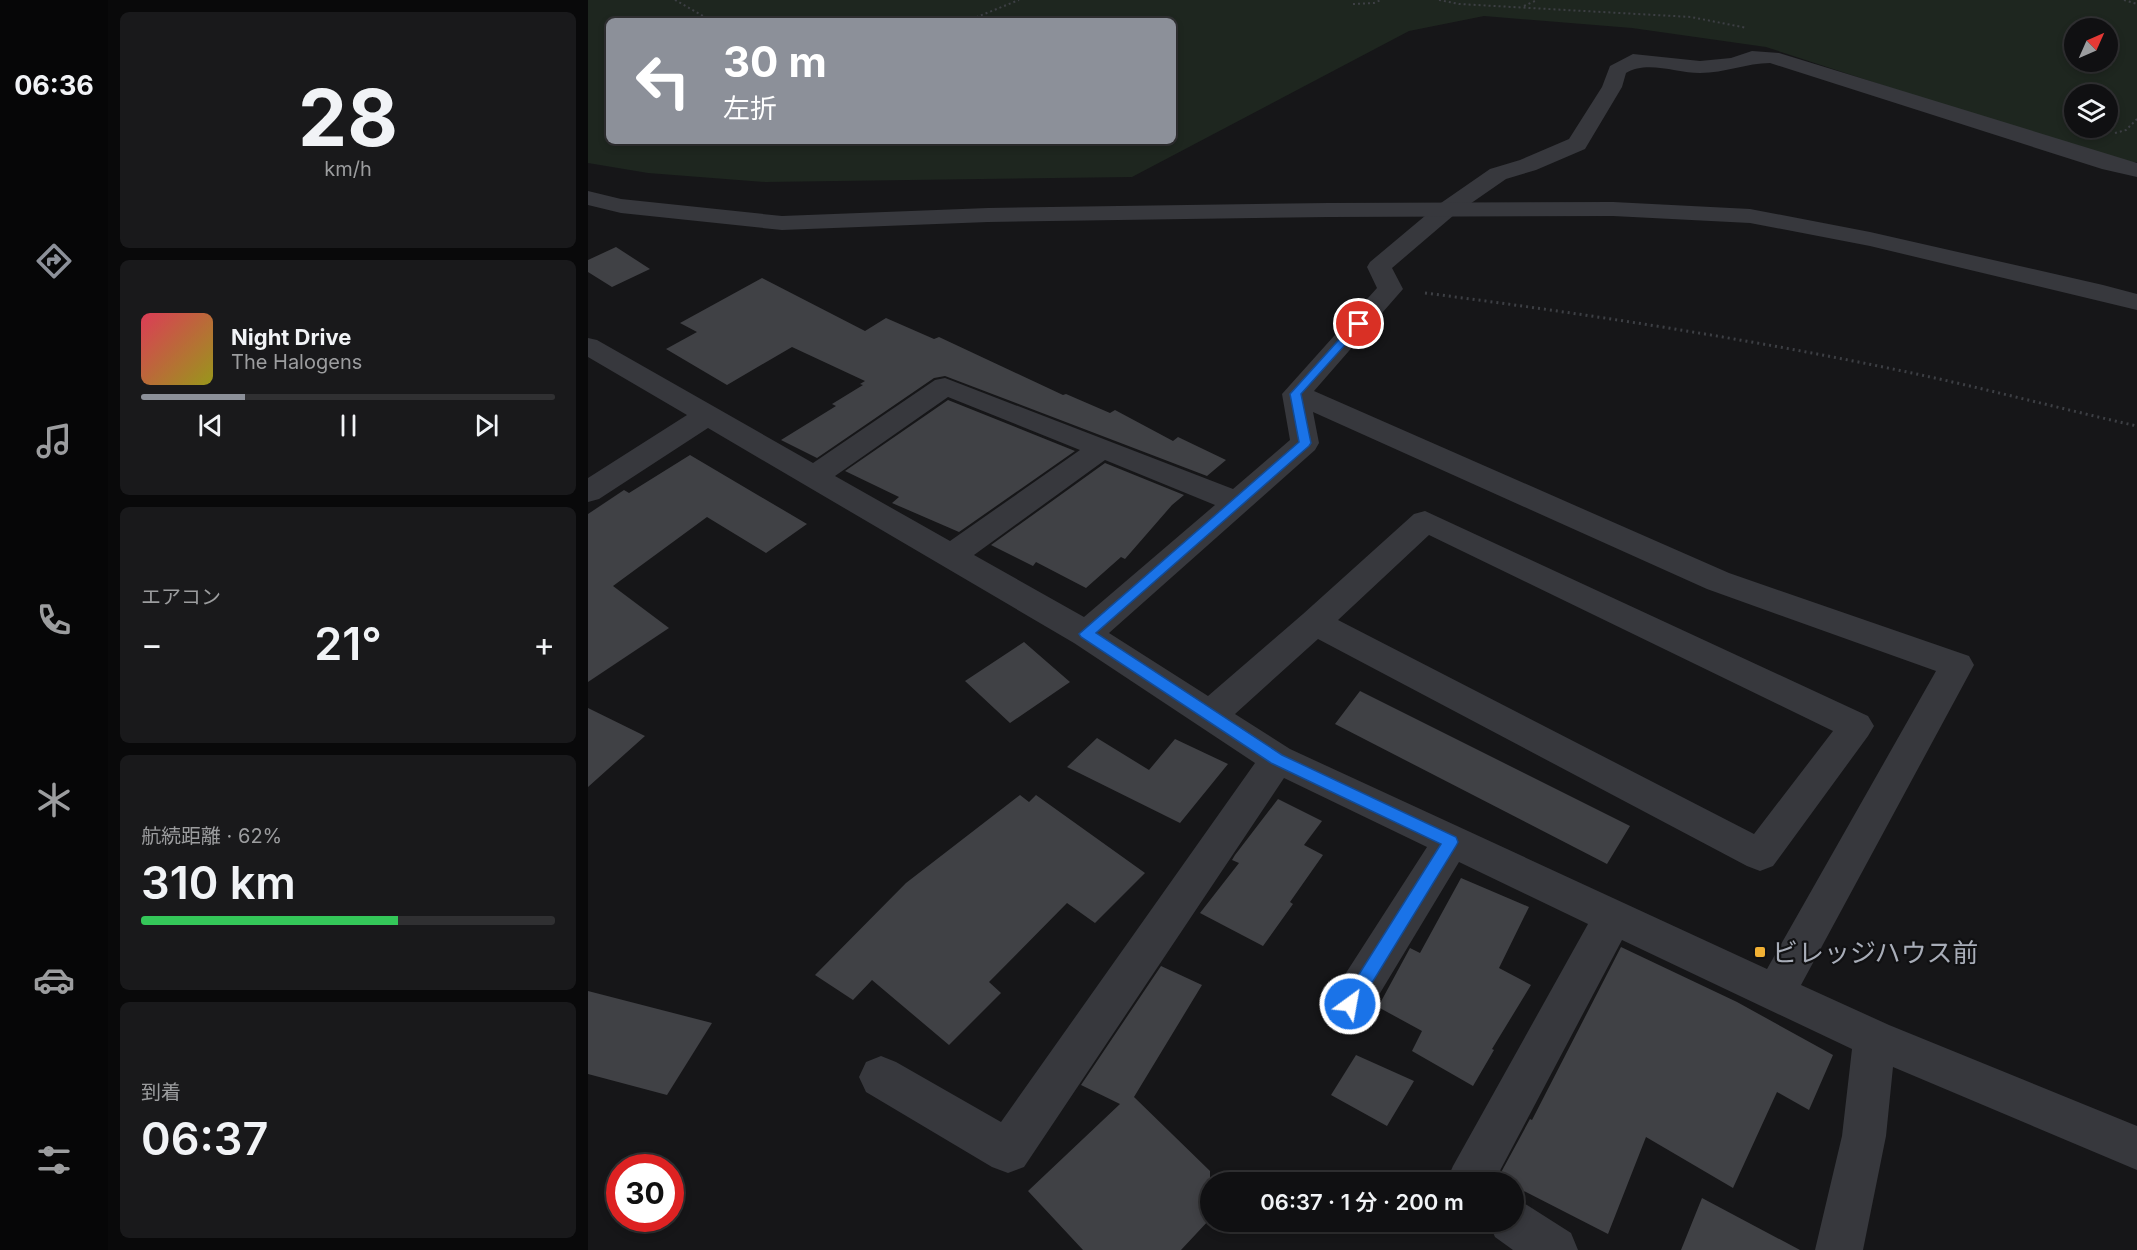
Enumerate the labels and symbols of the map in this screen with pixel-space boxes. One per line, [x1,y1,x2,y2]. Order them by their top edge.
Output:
north arrow [2064,18,2118,72]
pin [1333,298,1384,349]
place label: ビレッジハウス前 [1772,937,1978,968]
marker: ビレッジハウス前 [1753,945,1767,959]
position arrow [1318,972,1382,1036]
speed limit sign: 30 [606,1154,684,1232]

